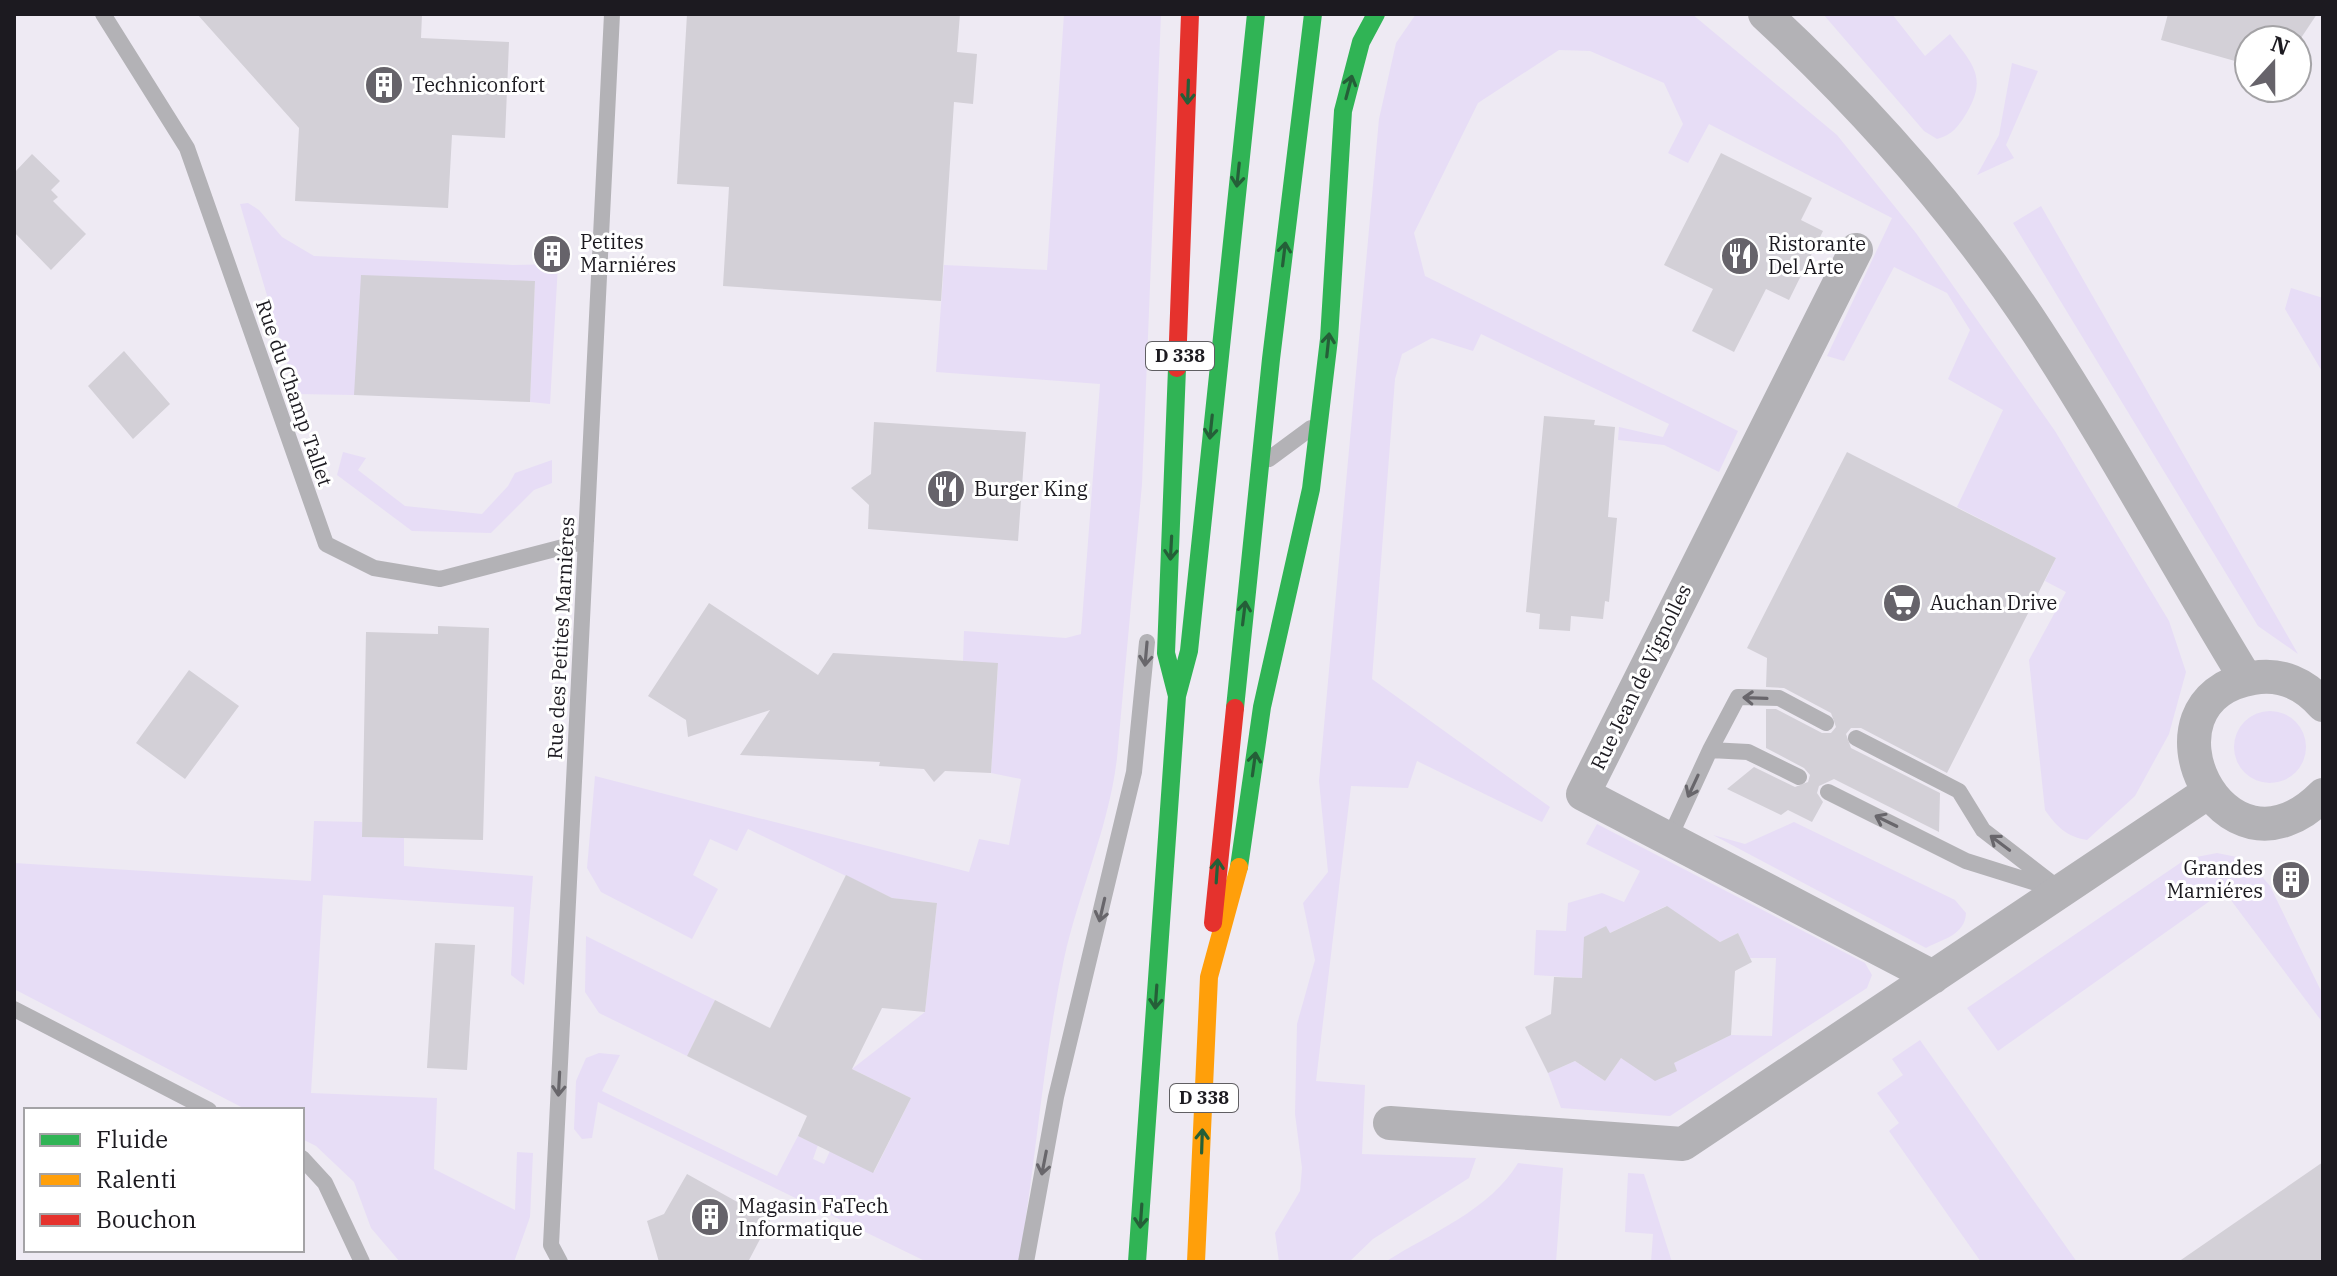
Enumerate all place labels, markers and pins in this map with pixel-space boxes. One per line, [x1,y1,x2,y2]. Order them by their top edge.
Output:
building icon: Techniconfort [363,64,405,106]
place label: Techniconfort [412,71,545,98]
place label: Petites Marniéres [580,228,676,278]
place label: Ristorante Del Arte [1768,230,1866,280]
building icon: Petites Marniéres [531,233,573,275]
restaurant icon: Ristorante Del Arte [1719,235,1761,277]
restaurant icon: Burger King [925,468,967,510]
place label: Burger King [974,475,1088,502]
supermarket icon: Auchan Drive [1881,582,1923,624]
place label: Auchan Drive [1930,589,2057,616]
place label: Grandes Marniéres [2167,854,2263,904]
building icon: Grandes Marniéres [2270,859,2312,901]
place label: Magasin FaTech Informatique [738,1192,889,1242]
building icon: Magasin FaTech Informatique [689,1196,731,1238]

